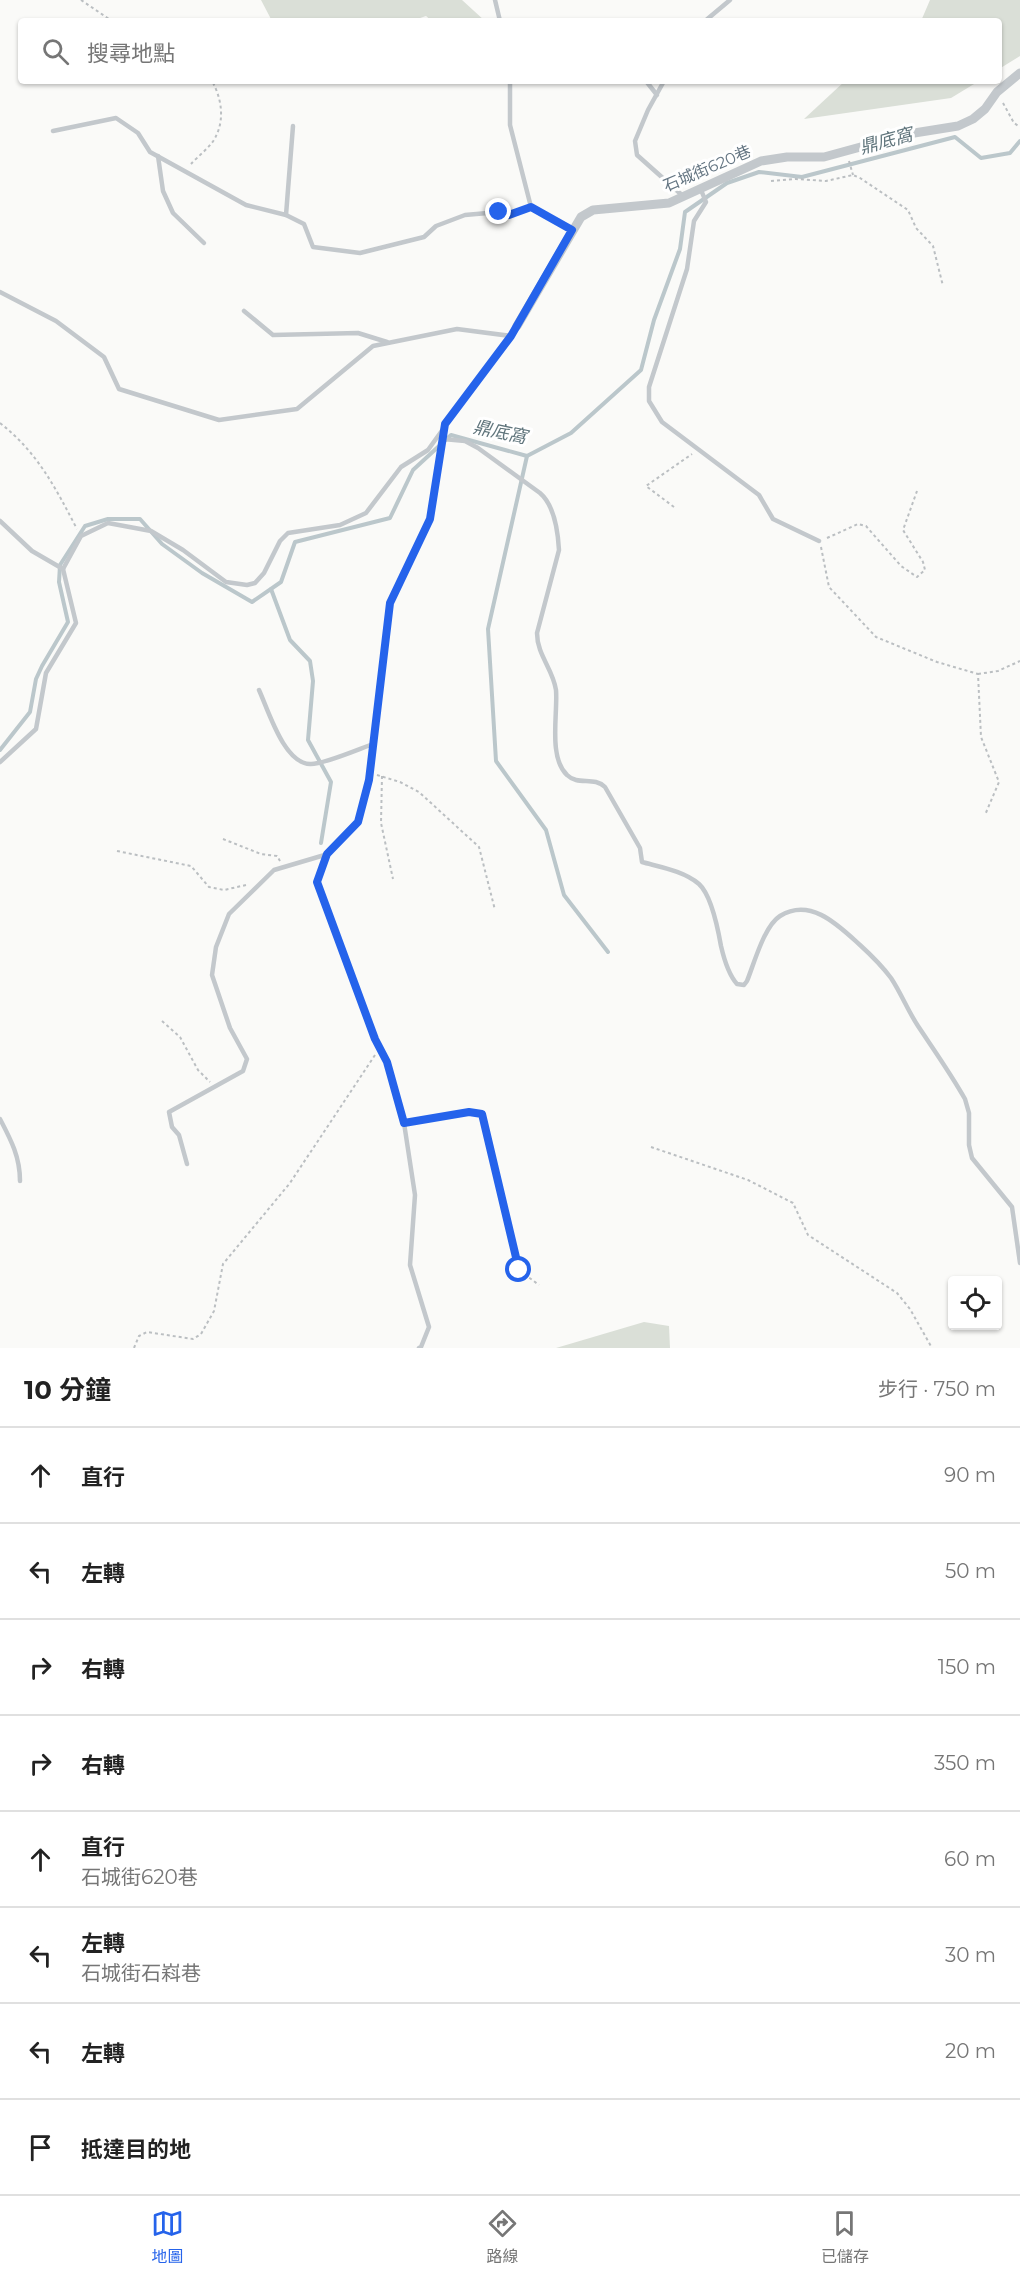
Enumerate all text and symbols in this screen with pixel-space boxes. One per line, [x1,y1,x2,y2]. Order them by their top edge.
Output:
search box [18,18,1002,84]
icon: search [39,35,72,68]
text: 搜尋地點 [87,40,175,67]
water label: 鼎底窩 [857,123,918,159]
street label: 石城街620巷 [661,141,754,195]
route end [485,198,511,224]
water label: 鼎底窩 [471,416,532,449]
route start [505,1256,531,1282]
map controls [948,1276,1002,1330]
button: locate [948,1276,1002,1330]
text: 10 分鐘 [24,1374,111,1406]
text: 步行 · 750 m [878,1377,996,1401]
icon: ahead [24,1459,57,1492]
text: 90 m [944,1463,996,1487]
text: 直行 [81,1464,125,1491]
icon: left [24,1555,57,1588]
text: 50 m [945,1559,996,1583]
text: 左轉 [81,1560,125,1587]
icon: right [24,1651,57,1684]
text: 150 m [938,1655,996,1679]
text: 右轉 [81,1656,125,1683]
icon: right [24,1747,57,1780]
text: 350 m [934,1751,996,1775]
text: 右轉 [81,1752,125,1779]
text: 直行 [81,1834,125,1861]
icon: ahead [24,1843,57,1876]
text: 60 m [944,1847,996,1871]
text: 石城街620巷 [81,1865,198,1889]
text: 左轉 [81,1930,125,1957]
icon: left [24,1939,57,1972]
text: 30 m [945,1943,996,1967]
text: 石城街石嵙巷 [81,1961,201,1985]
icon: left [24,2035,57,2068]
text: 20 m [945,2039,996,2063]
text: 左轉 [81,2040,125,2067]
icon: arrive [24,2131,57,2164]
text: 抵達目的地 [81,2136,191,2163]
tab: 地圖 [151,2207,184,2267]
tab: 路線 [486,2207,519,2267]
tab: 已儲存 [821,2207,869,2267]

